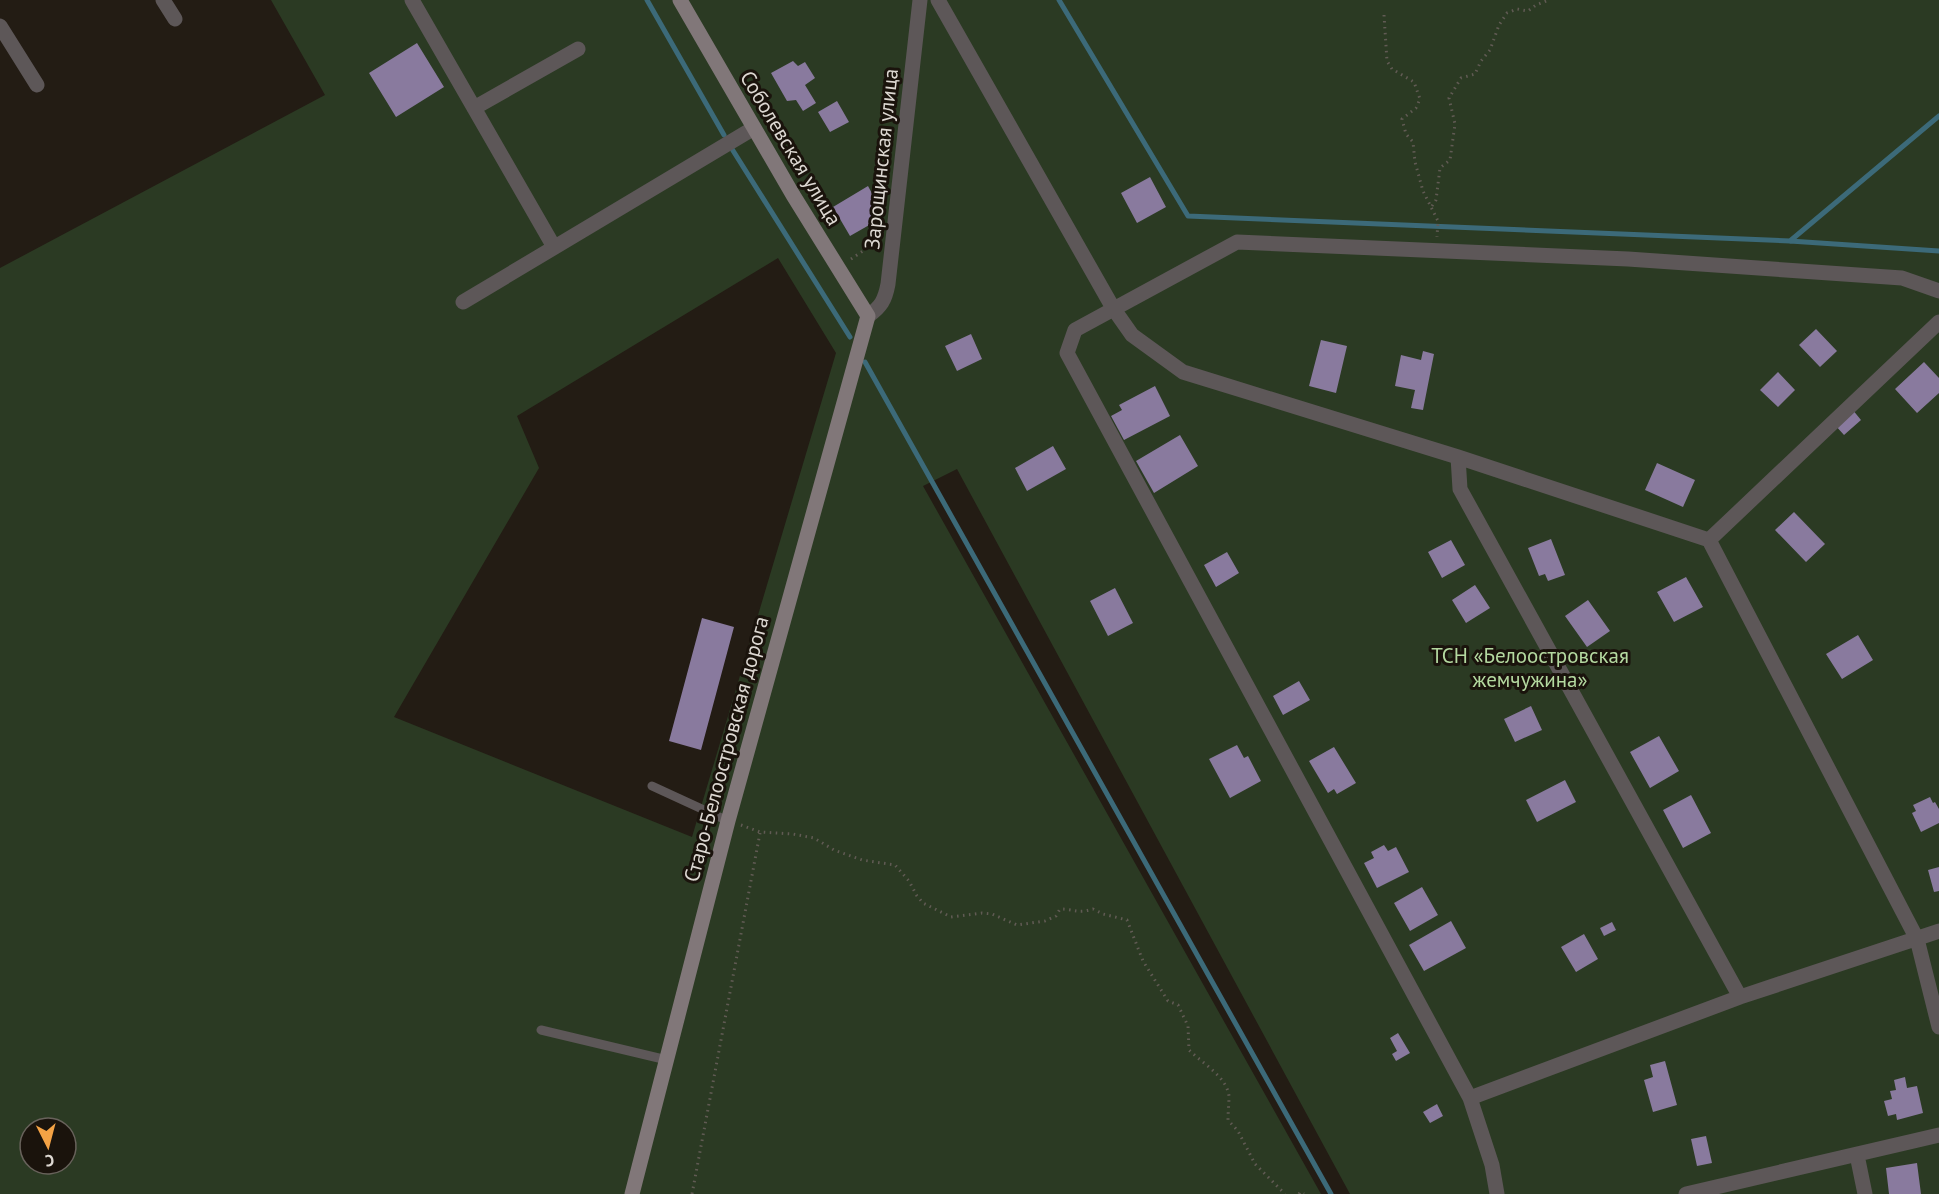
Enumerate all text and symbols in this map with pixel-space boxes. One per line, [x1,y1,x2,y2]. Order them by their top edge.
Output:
street label: Соболевская улица [734,66,848,230]
street label: Зарощинская улица [858,67,904,251]
street label: Старо-Белоостровская дорога [678,613,774,885]
park label: ТСН «Белоостровская жемчужина» [1431,642,1629,693]
north arrow [18,1116,78,1176]
text: С [44,1151,55,1171]

